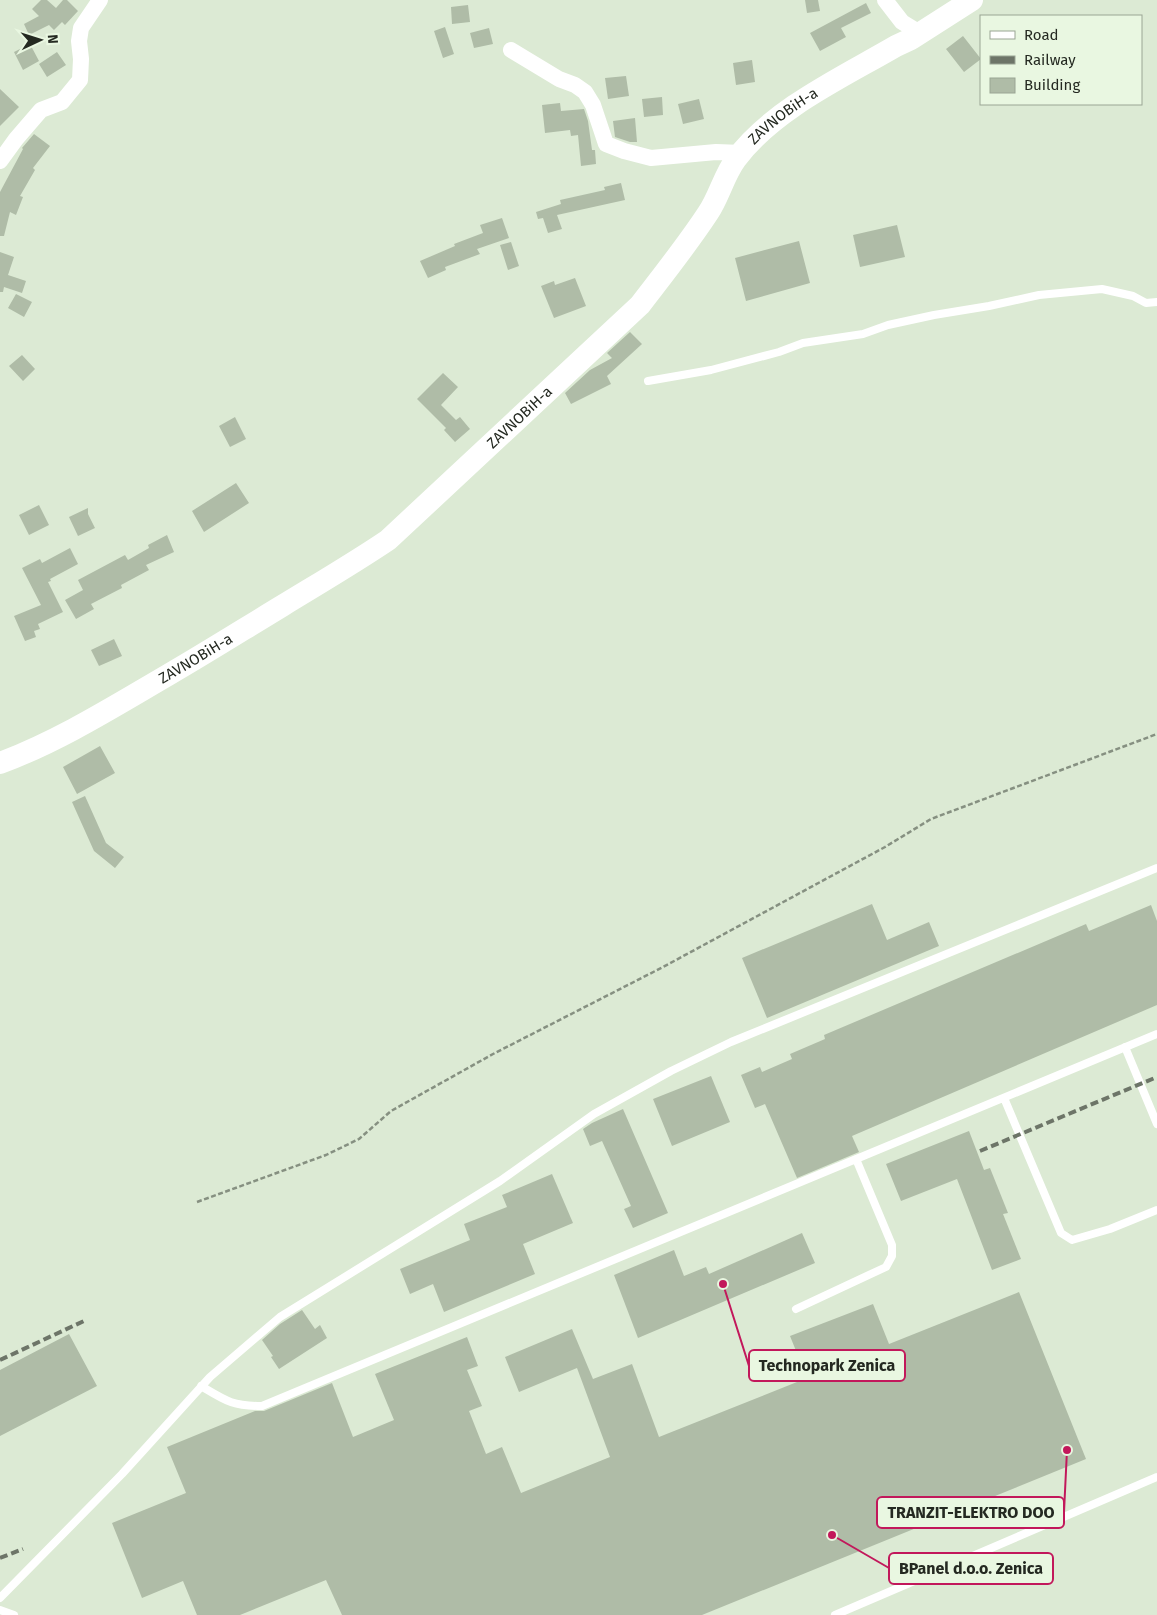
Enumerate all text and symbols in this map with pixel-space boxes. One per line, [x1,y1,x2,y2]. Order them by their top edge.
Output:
north arrow [15,15,65,65]
legend [980,15,1142,105]
text: Road [1024,26,1059,44]
text: N [44,34,61,44]
text: Railway [1024,51,1076,69]
text: Building [1024,76,1080,94]
street label: ZAVNOBiH-a [744,84,821,148]
street label: ZAVNOBiH-a [483,382,556,452]
street label: ZAVNOBiH-a [155,630,236,687]
callout: Technopark Zenica [749,1350,905,1381]
text: Technopark Zenica [759,1356,895,1375]
callout: TRANZIT-ELEKTRO DOO [877,1497,1064,1528]
text: TRANZIT-ELEKTRO DOO [887,1503,1055,1522]
callout: BPanel d.o.o. Zenica [889,1553,1053,1584]
text: BPanel d.o.o. Zenica [899,1559,1043,1578]

